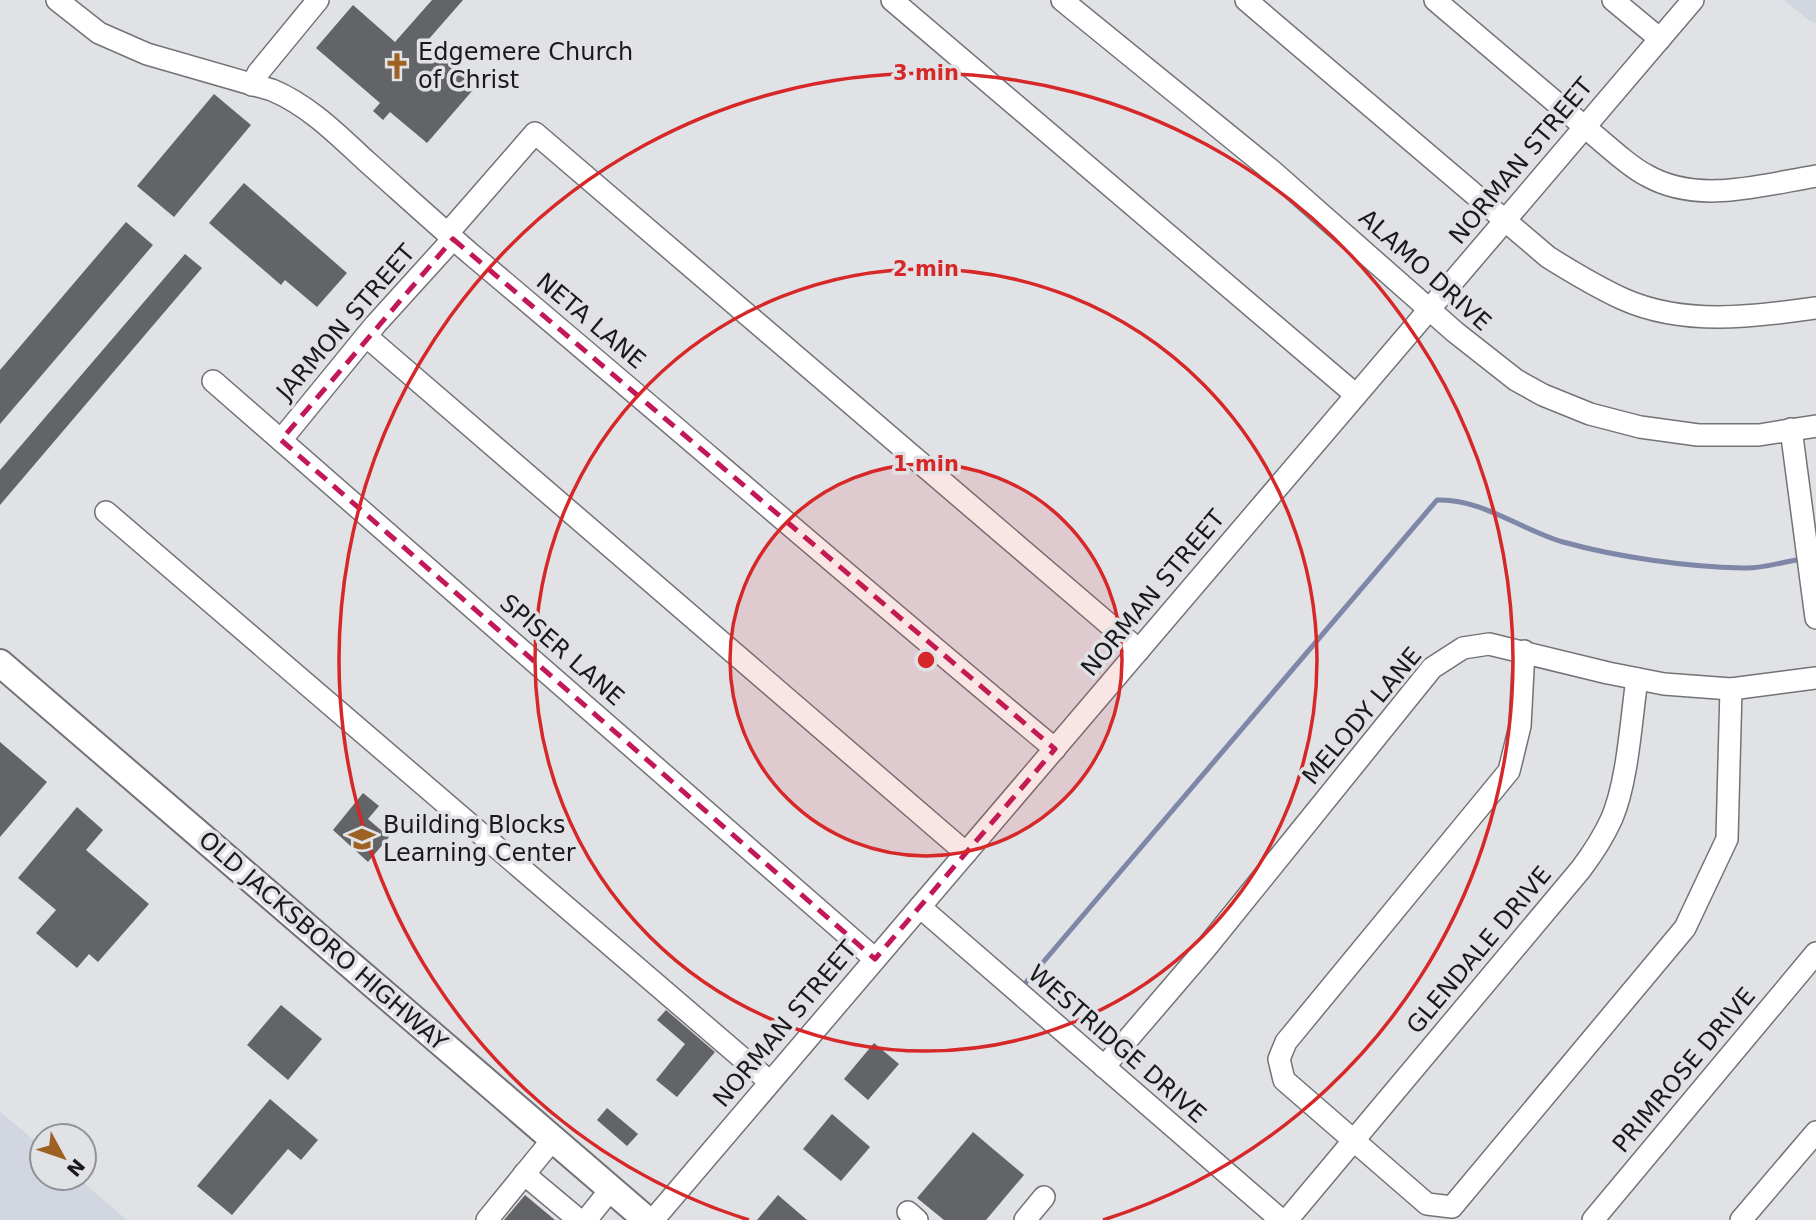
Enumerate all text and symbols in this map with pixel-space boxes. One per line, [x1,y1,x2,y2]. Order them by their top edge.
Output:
place label: Edgemere Church of Christ [418,38,633,94]
church icon: Edgemere Church of Christ [382,51,412,81]
text: 3 min [893,61,959,85]
street label: NORMAN STREET [1443,72,1599,250]
street label: ALAMO DRIVE [1353,203,1497,337]
street label: JARMON STREET [270,238,421,407]
text: 2 min [893,257,959,281]
street label: NETA LANE [531,267,651,375]
text: 1 min [893,452,959,476]
street label: NORMAN STREET [1075,504,1231,682]
street label: SPISER LANE [494,589,630,711]
street label: MELODY LANE [1297,642,1427,790]
centre of rings [914,648,938,672]
place label: Building Blocks Learning Center [383,811,576,867]
school or university icon: Building Blocks Learning Center [347,824,377,854]
street label: OLD JACKSBORO HIGHWAY [193,825,453,1057]
street label: GLENDALE DRIVE [1401,861,1557,1039]
street label: NORMAN STREET [707,935,863,1113]
street label: WESTRIDGE DRIVE [1022,959,1212,1129]
street label: PRIMROSE DRIVE [1607,982,1761,1158]
north arrow [28,1122,98,1192]
text: N [62,1155,90,1181]

